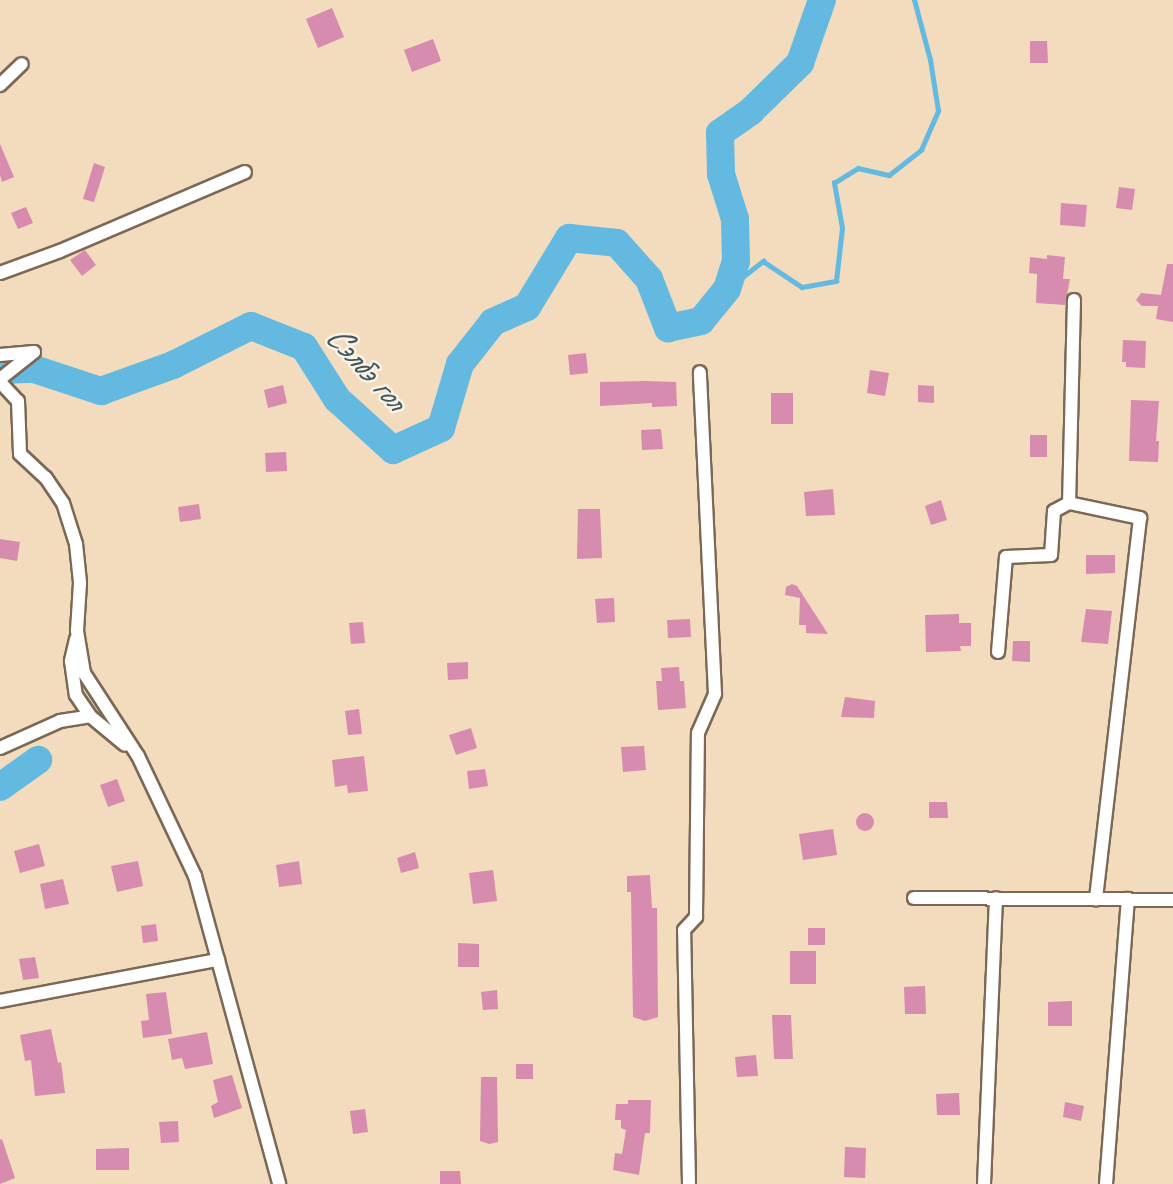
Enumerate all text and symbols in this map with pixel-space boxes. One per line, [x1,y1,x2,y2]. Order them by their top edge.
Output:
water label: Сэлбэ гол [317,316,415,418]

